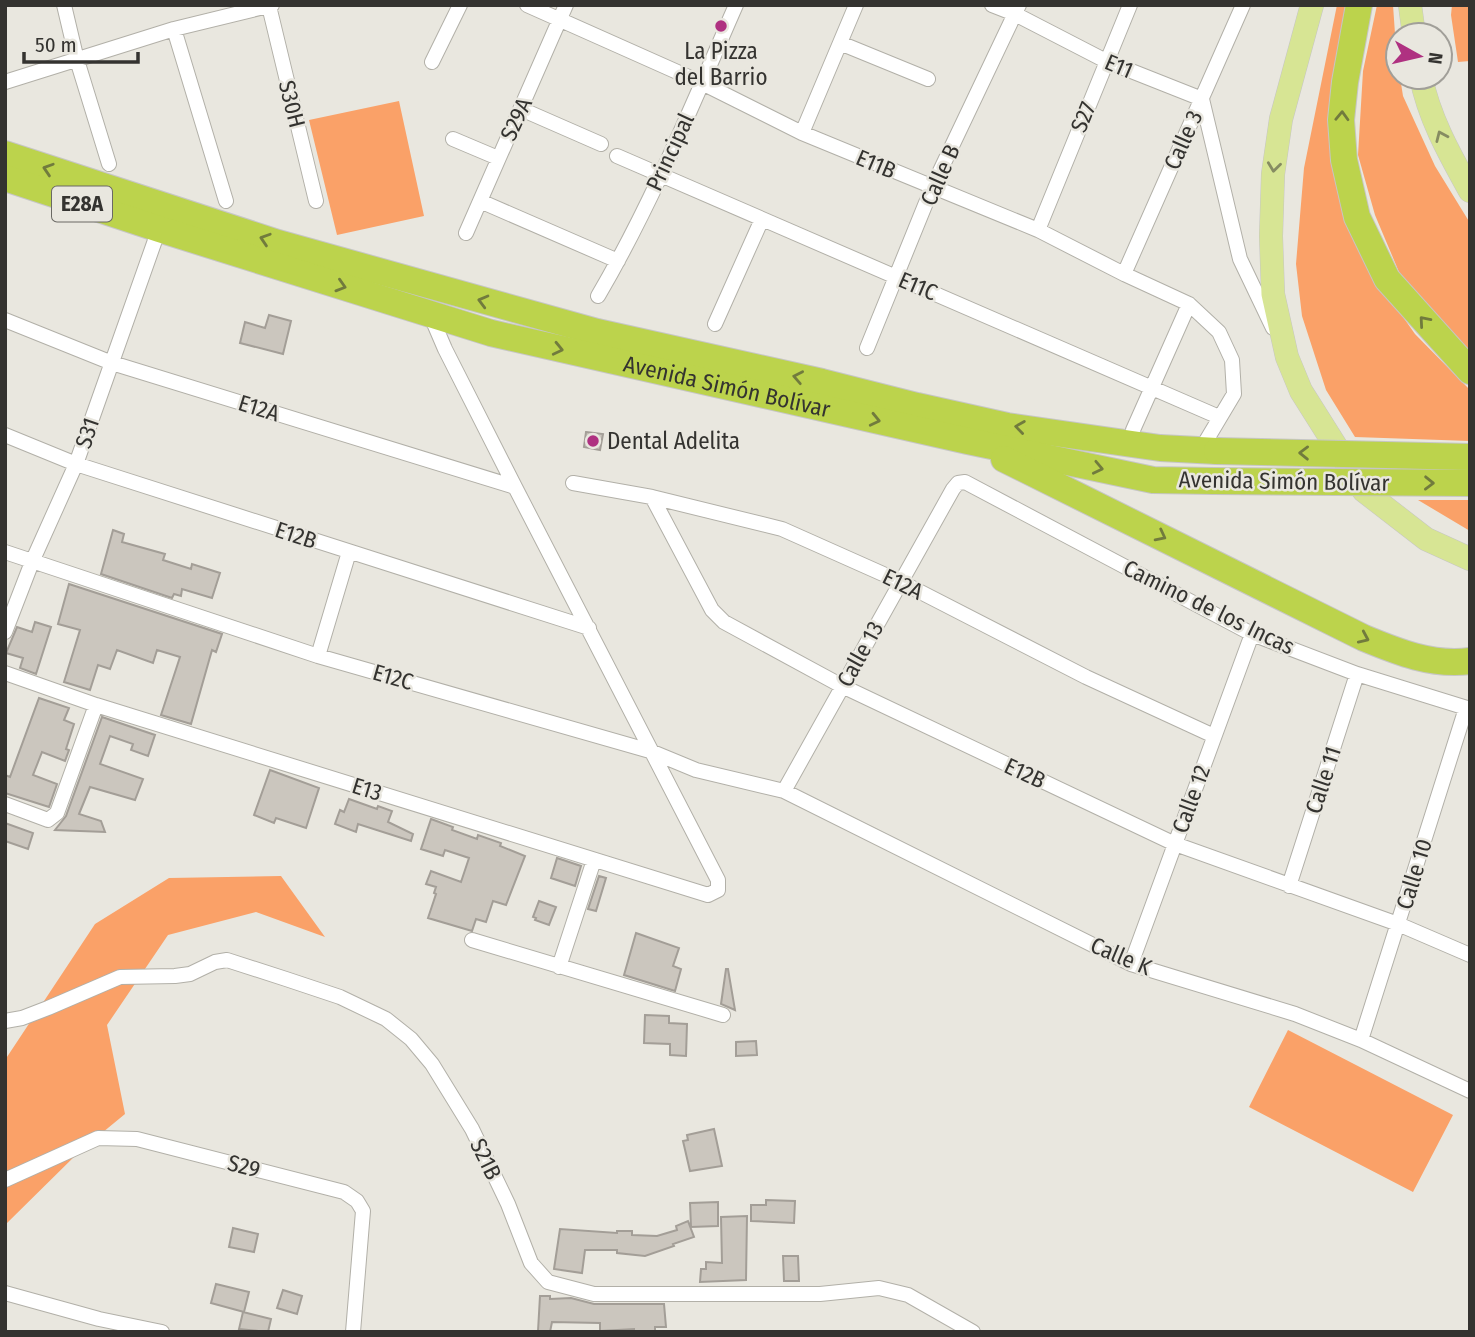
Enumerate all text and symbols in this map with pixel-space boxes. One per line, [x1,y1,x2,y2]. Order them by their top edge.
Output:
marker: La Pizza del Barrio [713,18,729,34]
scale bar [24,21,138,65]
north arrow [1384,21,1454,91]
text: 50 m [35,32,77,58]
place label: La Pizza del Barrio [675,37,767,91]
street label: E11 [1101,48,1137,84]
text: N [1423,51,1448,66]
street label: S30H [273,77,311,131]
street label: S29A [494,93,538,145]
street label: S27 [1064,98,1102,136]
street label: Calle 3 [1158,106,1208,174]
street label: Principal [640,109,700,195]
one-way arrow [1334,110,1349,121]
one-way arrow [1435,131,1449,143]
street label: Calle B [914,140,966,210]
street label: E11B [852,143,900,185]
one-way arrow [43,162,55,177]
one-way arrow [1267,162,1282,173]
road number: E28A [52,186,112,222]
one-way arrow [259,233,271,247]
street label: E11C [894,265,942,307]
one-way arrow [335,278,347,292]
one-way arrow [478,295,490,310]
one-way arrow [1420,316,1432,329]
one-way arrow [552,341,564,355]
street label: Avenida Simón Bolívar [621,349,833,423]
one-way arrow [792,370,804,385]
street label: E12A [235,389,283,427]
one-way arrow [869,412,881,427]
street label: S31 [69,414,105,452]
one-way arrow [1014,420,1026,435]
place label: Dental Adelita [607,427,740,455]
marker: Dental Adelita [585,433,601,449]
one-way arrow [1298,445,1308,461]
one-way arrow [1092,460,1104,475]
street label: Avenida Simón Bolívar [1178,465,1390,497]
one-way arrow [1425,475,1435,491]
street label: E12B [272,515,320,555]
one-way arrow [1154,527,1166,541]
street label: Camino de los Incas [1119,553,1299,661]
street label: E12A [878,562,928,606]
street label: Calle 13 [831,616,889,692]
one-way arrow [1357,630,1369,644]
street label: E12C [370,658,417,696]
street label: Calle 11 [1299,743,1347,817]
street label: E12B [1000,751,1050,795]
street label: Calle 12 [1166,761,1216,837]
street label: E13 [349,771,385,807]
street label: Calle 10 [1390,835,1438,913]
street label: Calle K [1086,931,1156,982]
street label: S21B [464,1134,508,1184]
street label: S29 [225,1149,263,1183]

